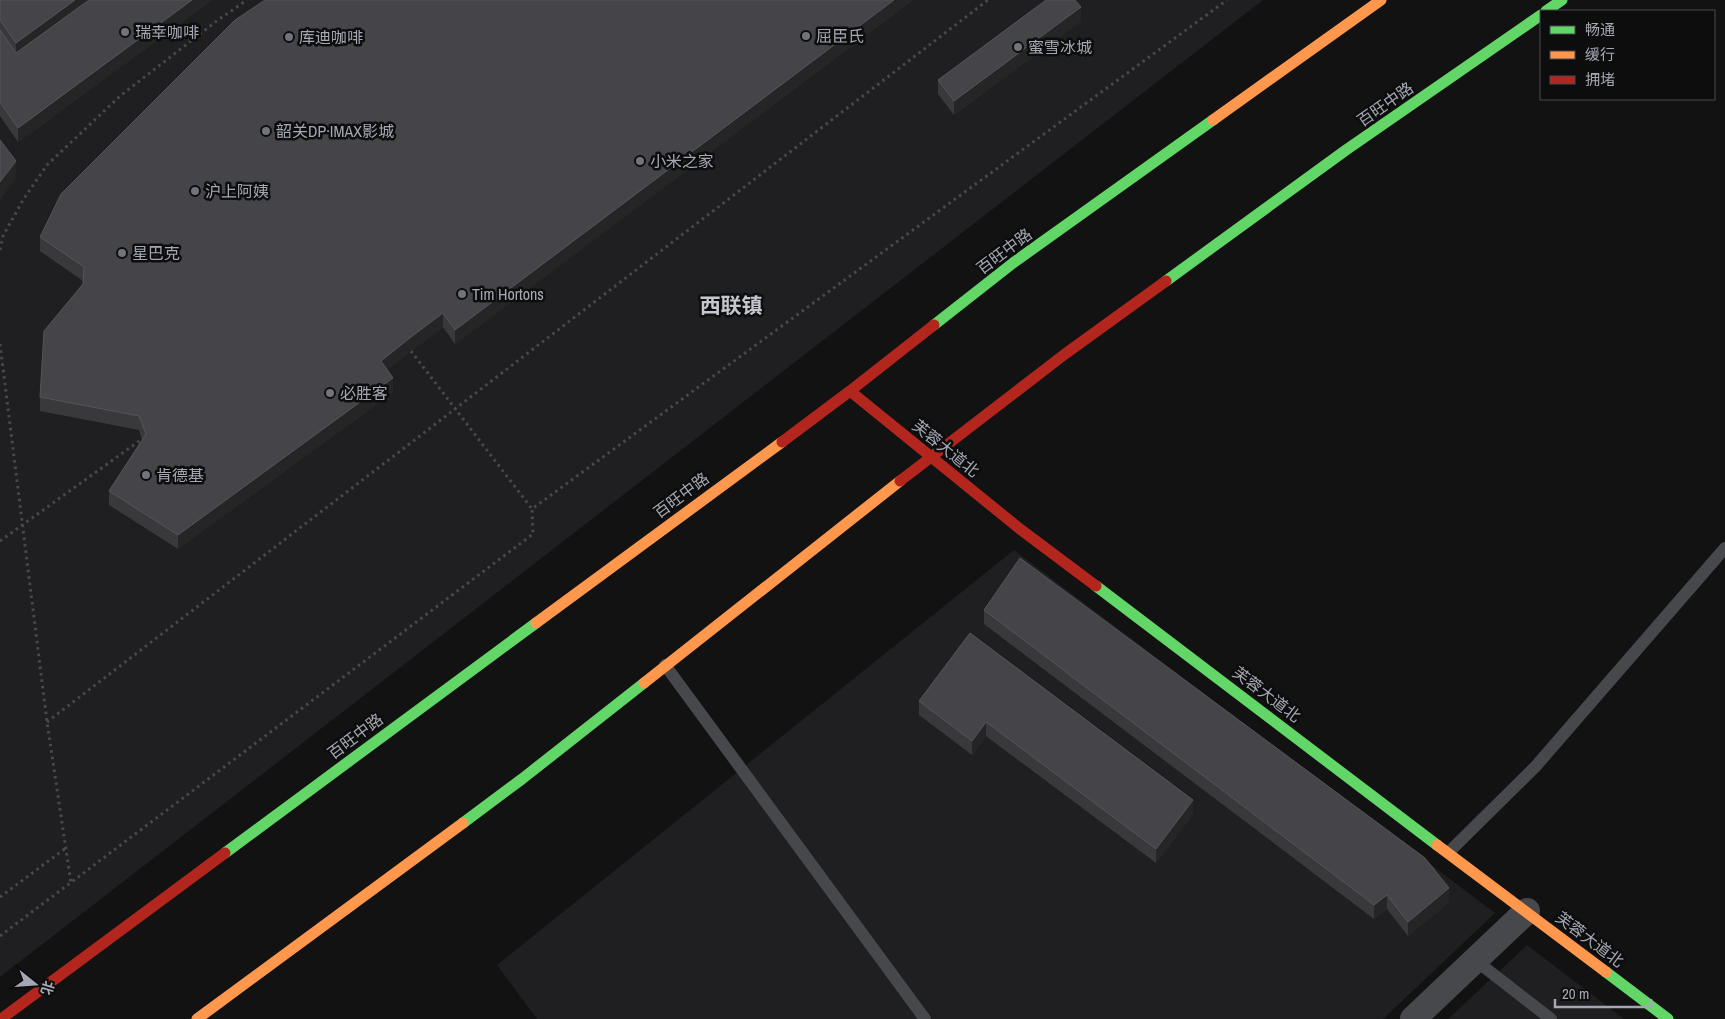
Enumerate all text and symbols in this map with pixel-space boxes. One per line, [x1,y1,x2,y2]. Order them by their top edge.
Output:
legend [1540,10,1715,100]
text: 畅通 [1585,19,1615,40]
place label: 瑞幸咖啡 [135,21,199,43]
place label: 屈臣氏 [816,25,864,47]
marker: 瑞幸咖啡 [119,26,131,38]
place label: 库迪咖啡 [299,26,363,48]
marker: 屈臣氏 [800,30,812,42]
marker: 库迪咖啡 [283,31,295,43]
place label: 蜜雪冰城 [1028,36,1092,58]
marker: 蜜雪冰城 [1012,41,1024,53]
text: 缓行 [1585,44,1615,65]
text: 拥堵 [1585,69,1615,90]
street label: 百旺中路 [1352,77,1418,131]
place label: 韶关DP·IMAX影城 [276,120,394,142]
marker: 韶关DP·IMAX影城 [260,125,272,137]
place label: 小米之家 [650,150,714,172]
marker: 小米之家 [634,155,646,167]
place label: 沪上阿姨 [205,180,269,202]
marker: 沪上阿姨 [189,185,201,197]
street label: 百旺中路 [972,223,1036,279]
place label: 星巴克 [132,242,180,264]
marker: 星巴克 [116,247,128,259]
place label: Tim Hortons [472,283,544,305]
marker: Tim Hortons [456,288,468,300]
district label: 西联镇 [700,291,763,320]
place label: 必胜客 [340,382,388,404]
marker: 必胜客 [324,387,336,399]
street label: 芙蓉大道北 [908,414,984,482]
place label: 肯德基 [156,464,204,486]
street label: 百旺中路 [649,467,713,523]
marker: 肯德基 [140,469,152,481]
street label: 芙蓉大道北 [1228,661,1306,727]
street label: 百旺中路 [323,708,387,764]
street label: 芙蓉大道北 [1551,906,1629,972]
north arrow [10,959,60,1009]
scale bar [1555,976,1651,1008]
text: 北 [37,978,58,997]
text: 20 m [1562,983,1589,1004]

